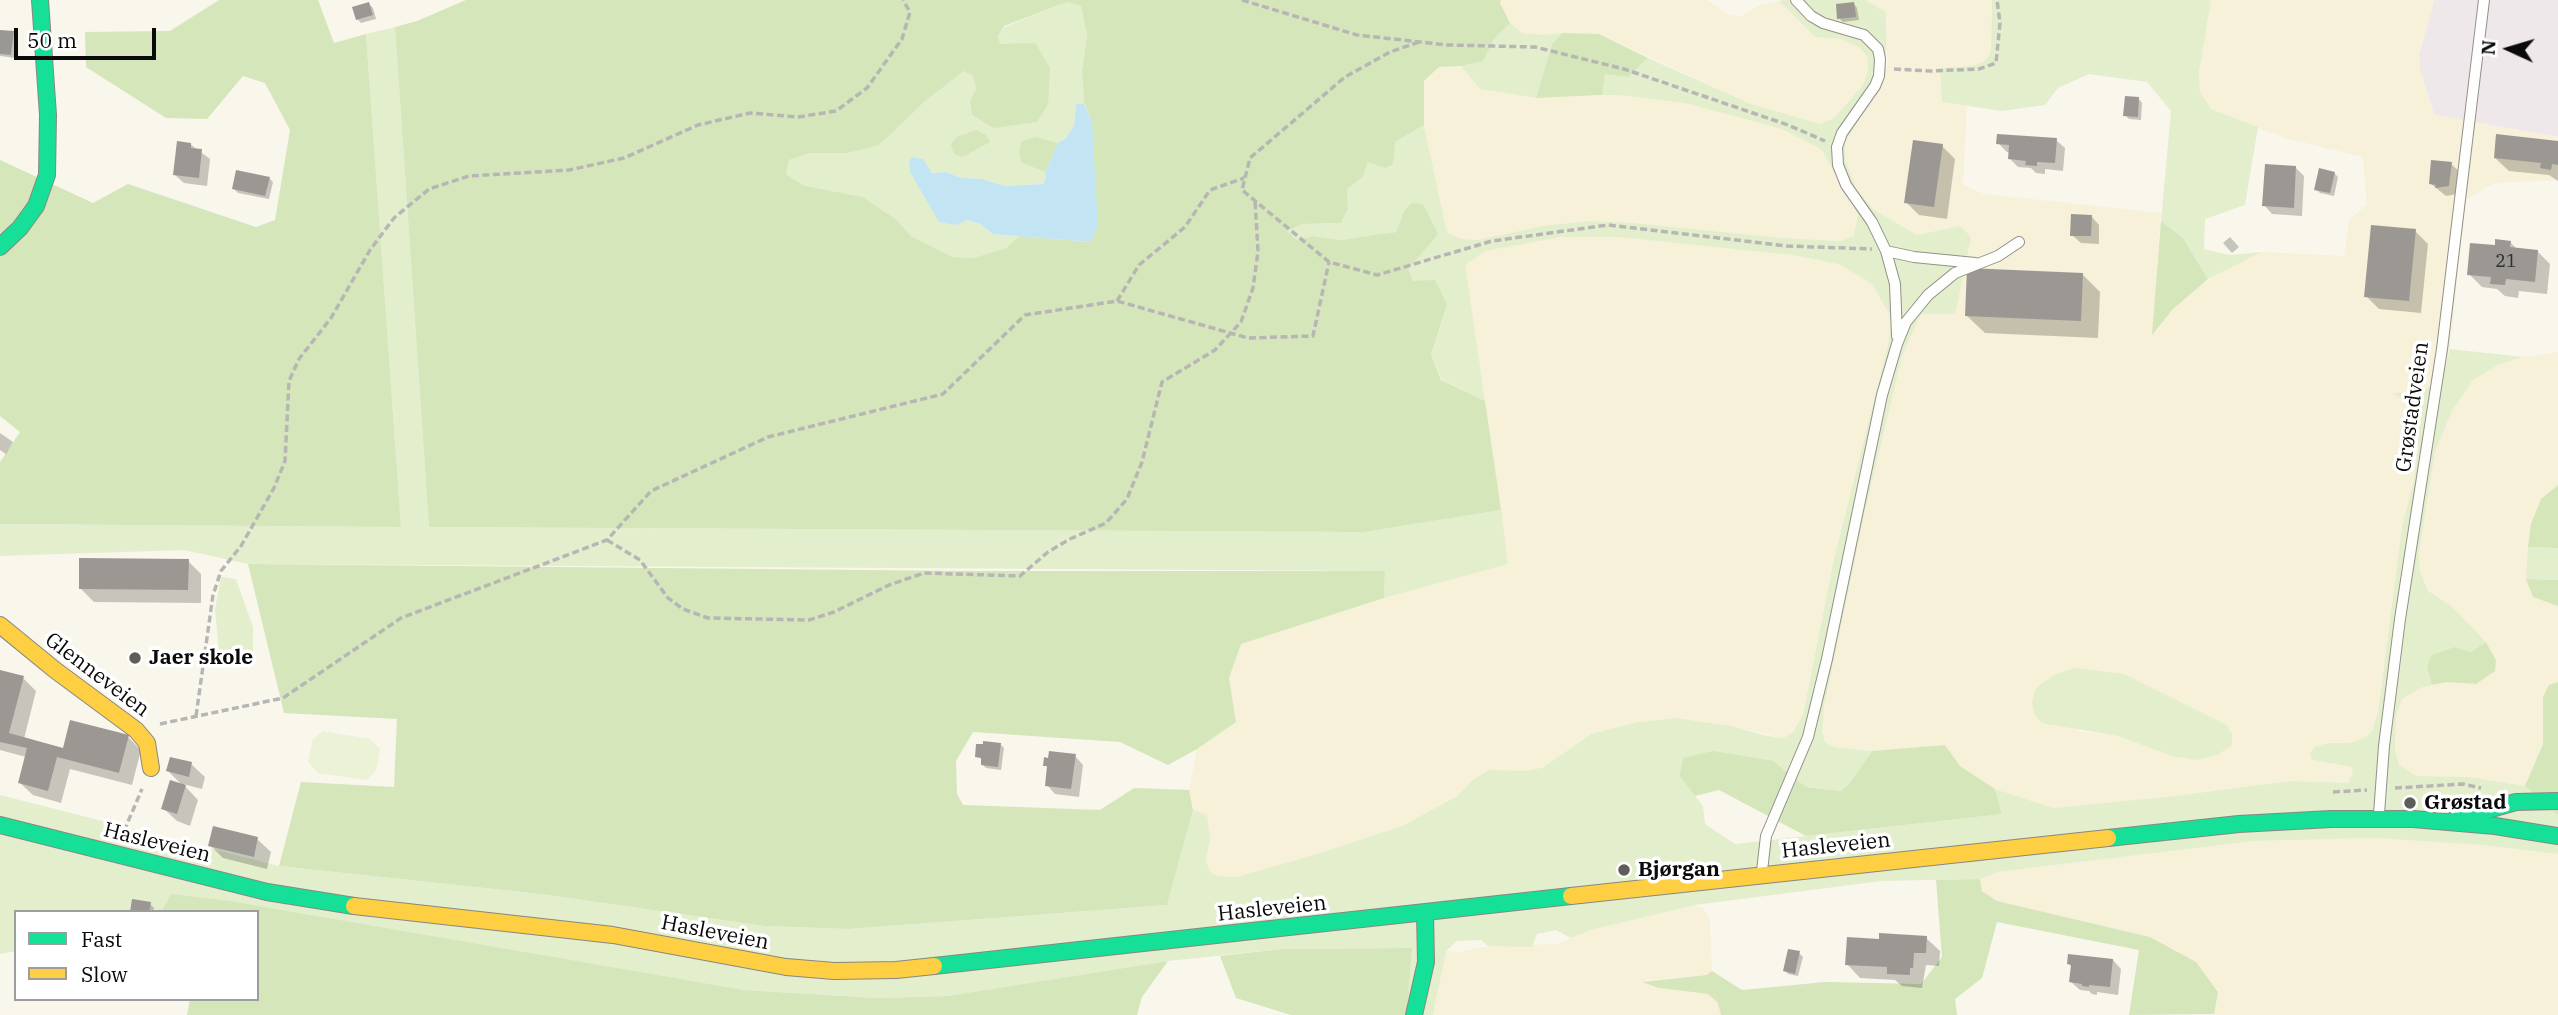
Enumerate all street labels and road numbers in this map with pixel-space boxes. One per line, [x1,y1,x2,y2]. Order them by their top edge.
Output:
street label: Grøstadveien [2391,340,2435,474]
street label: Glenneveien [40,628,154,722]
street label: Hasleveien [101,818,213,868]
street label: Hasleveien [1780,828,1892,864]
street label: Hasleveien [1216,891,1328,927]
street label: Hasleveien [659,910,771,956]

